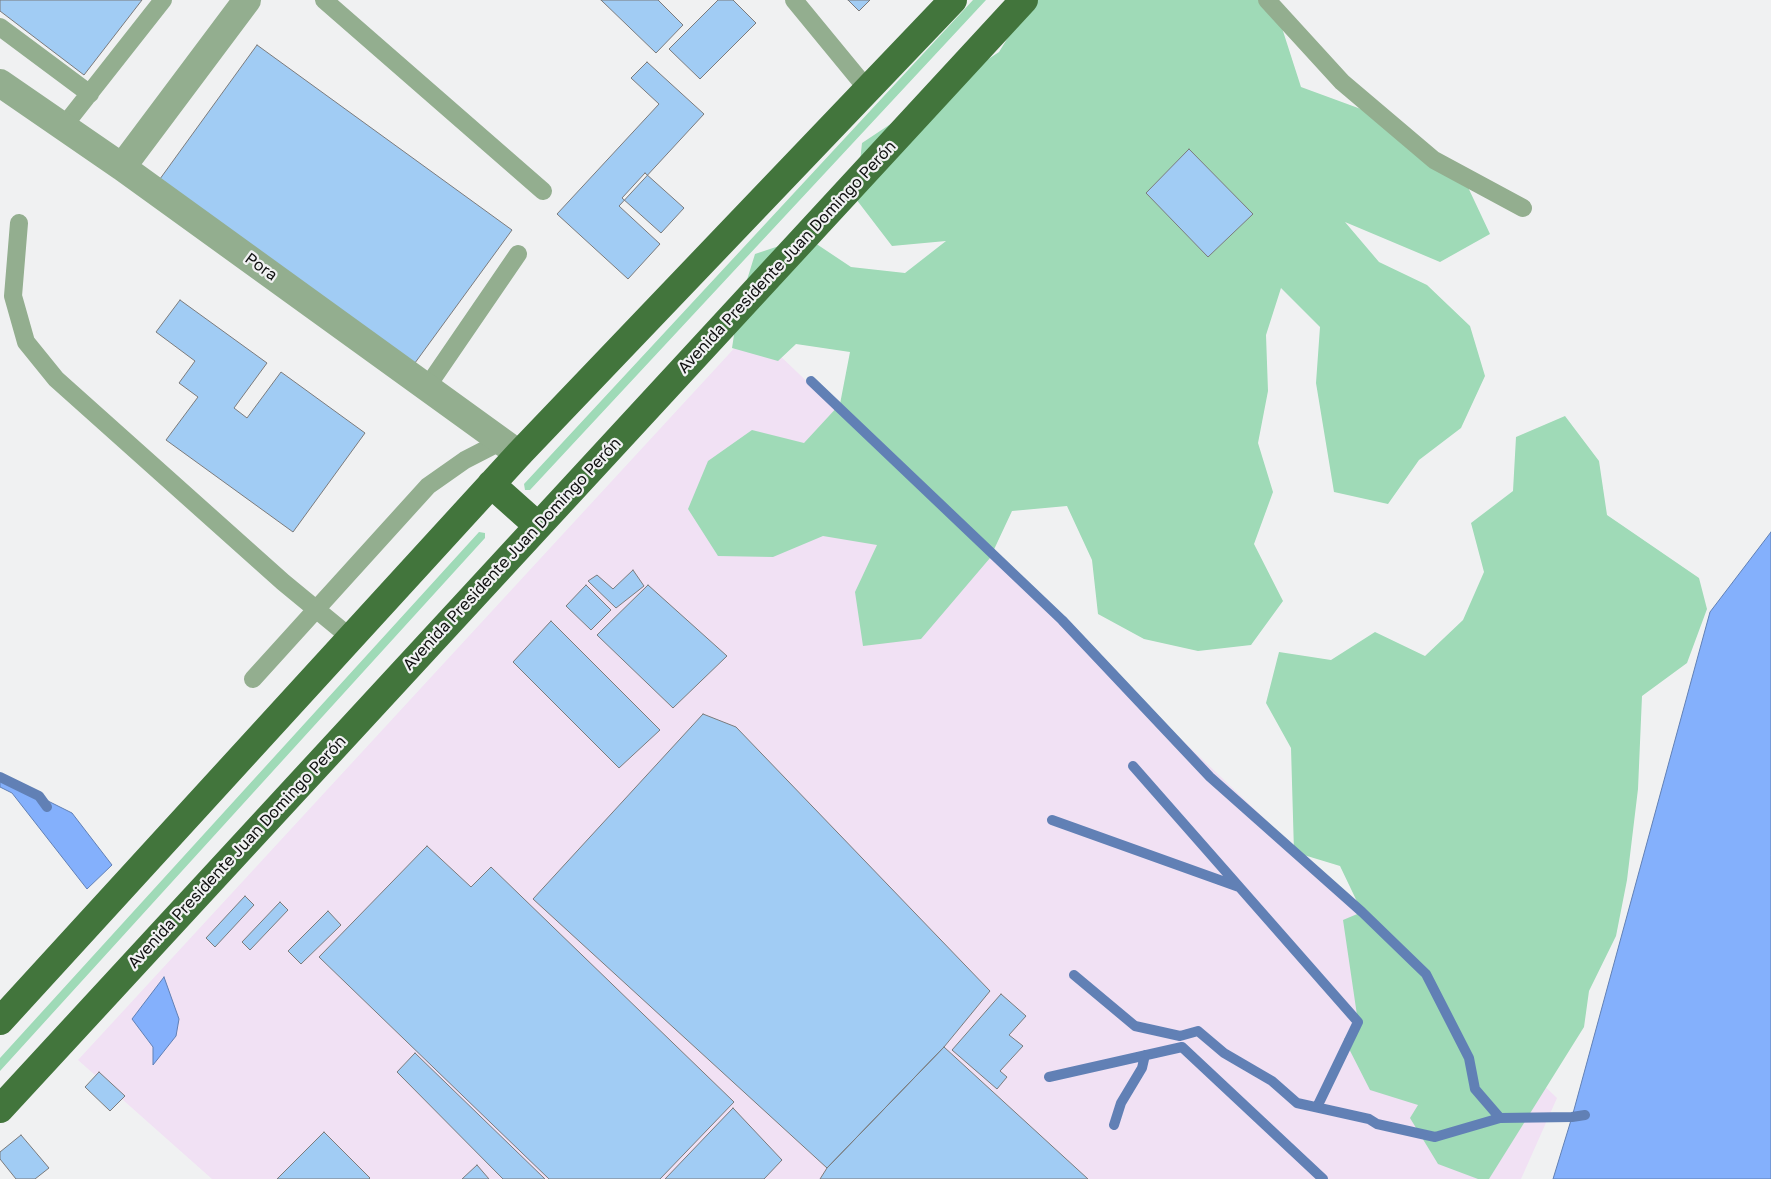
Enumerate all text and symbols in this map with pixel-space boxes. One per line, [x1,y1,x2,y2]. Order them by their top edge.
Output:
street label: Avenida Presidente Juan Domingo Perón [674,137,900,377]
street label: Pora [241,249,281,285]
street label: Avenida Presidente Juan Domingo Perón [399,434,625,674]
street label: Avenida Presidente Juan Domingo Perón [124,732,350,972]

